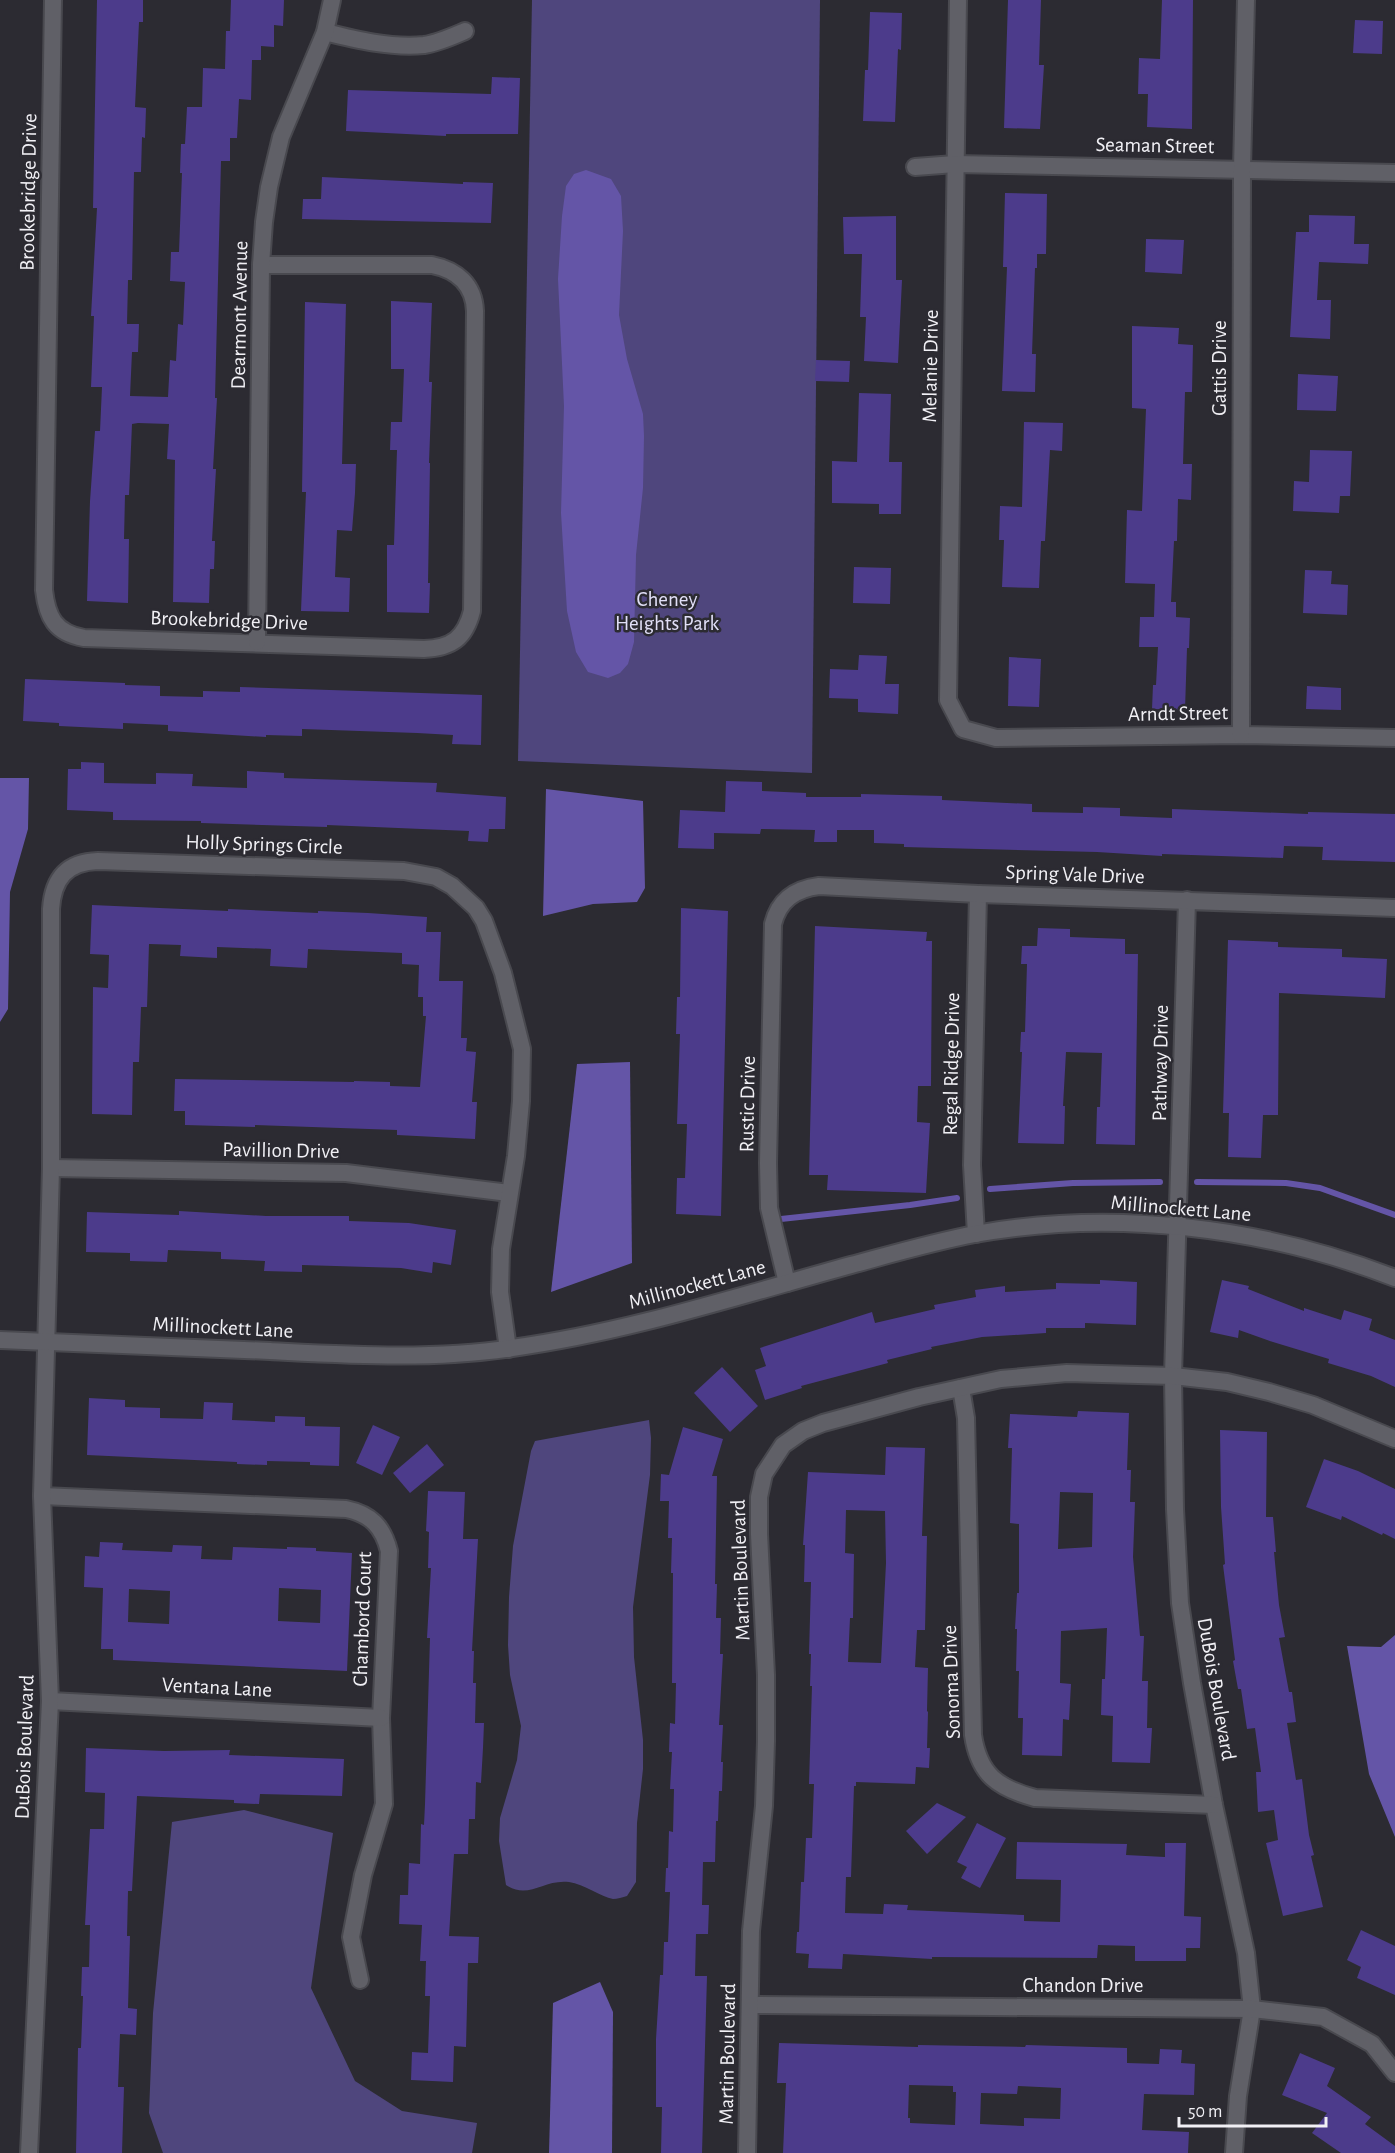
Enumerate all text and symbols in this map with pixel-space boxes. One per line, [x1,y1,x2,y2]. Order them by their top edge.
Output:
street label: Brookebridge Drive [17,113,40,271]
street label: Seaman Street [1095,134,1215,157]
street label: Dearmont Avenue [228,241,251,390]
street label: Melanie Drive [919,309,942,423]
street label: Gattis Drive [1209,320,1230,416]
park label: Cheney Heights Park [615,589,719,634]
street label: Brookebridge Drive [150,607,308,634]
street label: Arndt Street [1128,702,1228,725]
street label: Holly Springs Circle [185,831,343,858]
street label: Spring Vale Drive [1005,862,1145,887]
street label: Regal Ridge Drive [940,992,963,1136]
street label: Pathway Drive [1149,1005,1172,1122]
street label: Rustic Drive [736,1055,759,1153]
street label: Pavillion Drive [222,1139,340,1162]
street label: Millinockett Lane [1110,1192,1252,1225]
street label: Millinockett Lane [626,1256,768,1313]
street label: Millinockett Lane [152,1313,294,1342]
street label: Martin Boulevard [728,1499,753,1641]
street label: Chambord Court [350,1551,375,1687]
street label: DuBois Boulevard [1194,1616,1239,1762]
street label: Sonoma Drive [939,1625,964,1739]
street label: DuBois Boulevard [11,1674,38,1820]
street label: Ventana Lane [161,1674,273,1701]
street label: Chandon Drive [1022,1975,1144,1996]
street label: Martin Boulevard [716,1983,739,2125]
scale bar [1179,2090,1326,2128]
text: 50 m [1188,2103,1222,2121]

